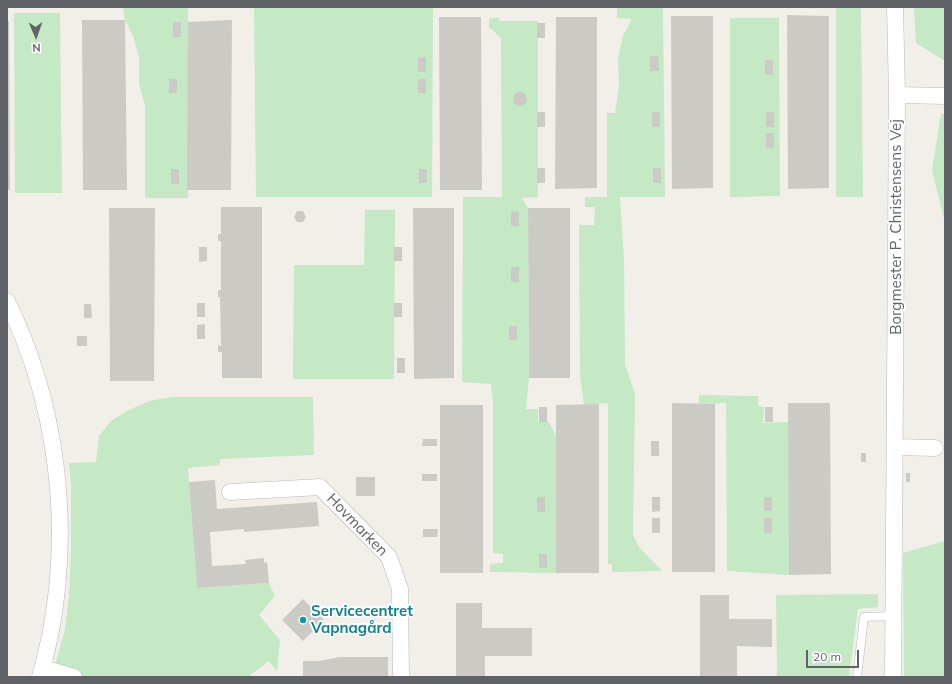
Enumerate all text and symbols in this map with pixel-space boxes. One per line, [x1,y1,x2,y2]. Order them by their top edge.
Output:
north arrow [16,16,56,56]
text: N [32,41,41,55]
street label: Borgmester P. Christensens Vej [887,119,905,335]
street label: Hovmarken [323,490,391,560]
place label: Servicecentret Vapnagård [311,602,413,637]
marker: Servicecentret Vapnagård [298,615,308,625]
scale bar [808,642,861,668]
text: 20 m [813,649,841,664]

